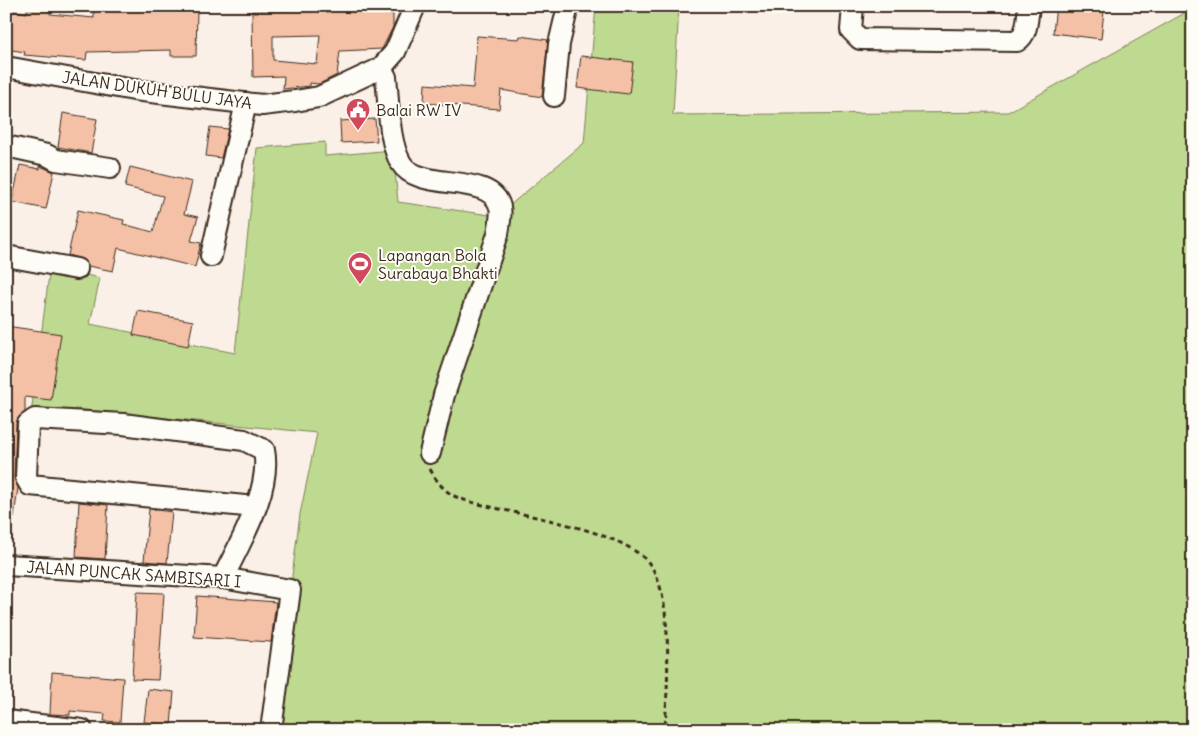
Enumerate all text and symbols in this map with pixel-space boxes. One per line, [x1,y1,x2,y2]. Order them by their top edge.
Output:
street label: JALAN DUKUH BULU JAYA [61,67,253,113]
public building icon: Balai RW IV [345,97,371,131]
place label: Balai RW IV [376,100,461,120]
place label: Lapangan Bola Surabaya Bhakti [378,245,498,283]
sports icon: Lapangan Bola Surabaya Bhakti [347,251,373,285]
street label: JALAN PUNCAK SAMBISARI I [26,557,242,591]

